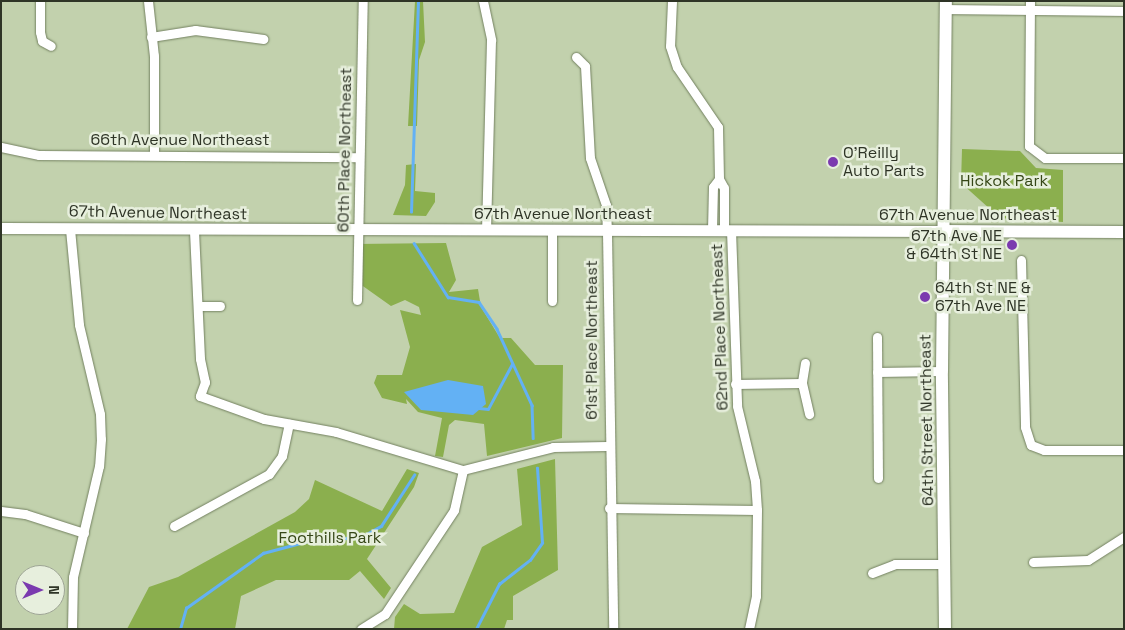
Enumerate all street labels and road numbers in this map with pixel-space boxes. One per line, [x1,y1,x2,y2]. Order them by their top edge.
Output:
street label: 60th Place Northeast [334,67,356,233]
street label: 66th Avenue Northeast [90,130,270,150]
street label: 67th Avenue Northeast [69,202,247,224]
street label: 67th Avenue Northeast [474,204,652,224]
street label: 67th Avenue Northeast [879,205,1057,225]
street label: 62nd Place Northeast [707,243,733,411]
street label: 61st Place Northeast [582,260,602,420]
street label: 64th Street Northeast [916,334,938,506]

